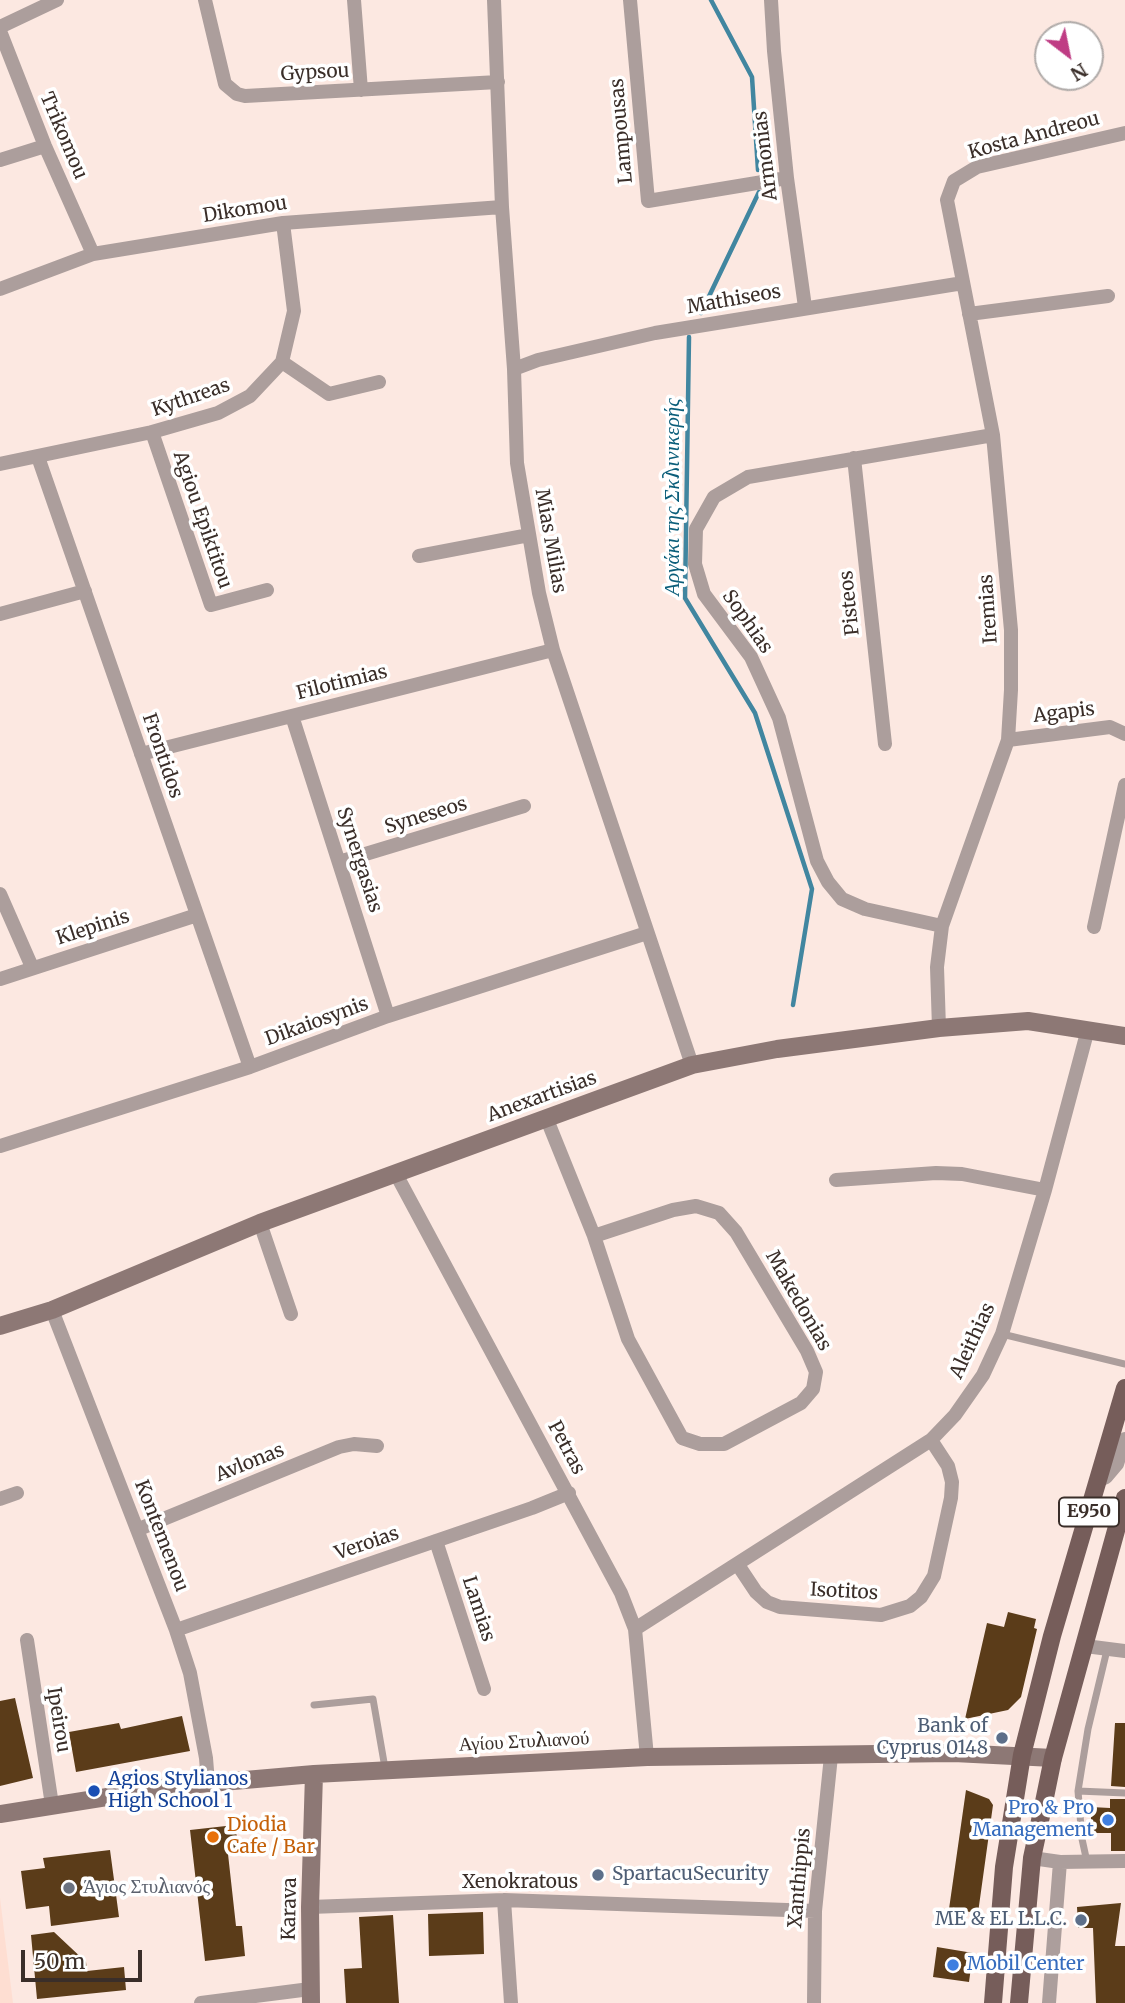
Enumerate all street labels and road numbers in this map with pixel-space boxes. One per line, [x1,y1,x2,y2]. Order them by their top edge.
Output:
street label: Gypsou [280,60,350,86]
street label: Lampousas [606,78,638,184]
street label: Trikomou [34,89,92,183]
street label: Kosta Andreou [966,108,1102,164]
street label: Armonias [749,110,783,202]
street label: Dikomou [201,192,289,228]
street label: Mathiseos [685,281,783,319]
street label: Kythreas [149,374,233,422]
street label: Agiou Epiktitou [168,448,236,592]
street label: Mias Milias [530,487,570,595]
street label: Pisteos [835,569,865,637]
street label: Iremias [975,574,1003,644]
street label: Sophias [717,586,777,658]
street label: Filotimias [294,661,390,705]
street label: Agapis [1032,698,1096,728]
street label: Frontidos [137,711,187,801]
street label: Syneseos [382,793,470,839]
street label: Synergasias [331,805,387,915]
street label: Klepinis [54,905,132,951]
street label: Dikaiosynis [262,993,372,1051]
street label: Anexartisias [484,1067,600,1127]
street label: Makedonias [760,1247,836,1355]
street label: Aleithias [946,1300,1000,1382]
street label: Petras [542,1417,590,1479]
street label: Avlonas [212,1439,288,1487]
street label: Kontemenou [129,1477,193,1595]
road number: E950 [1059,1498,1119,1526]
street label: Veroias [332,1522,402,1566]
street label: Lamias [457,1574,499,1644]
street label: Isotitos [809,1579,879,1605]
street label: Ipeirou [42,1686,74,1754]
street label: Αγίου Στυλιανού [458,1727,590,1757]
street label: Xanthippis [784,1827,816,1929]
street label: Xenokratous [462,1872,578,1894]
street label: Karava [278,1877,302,1941]

